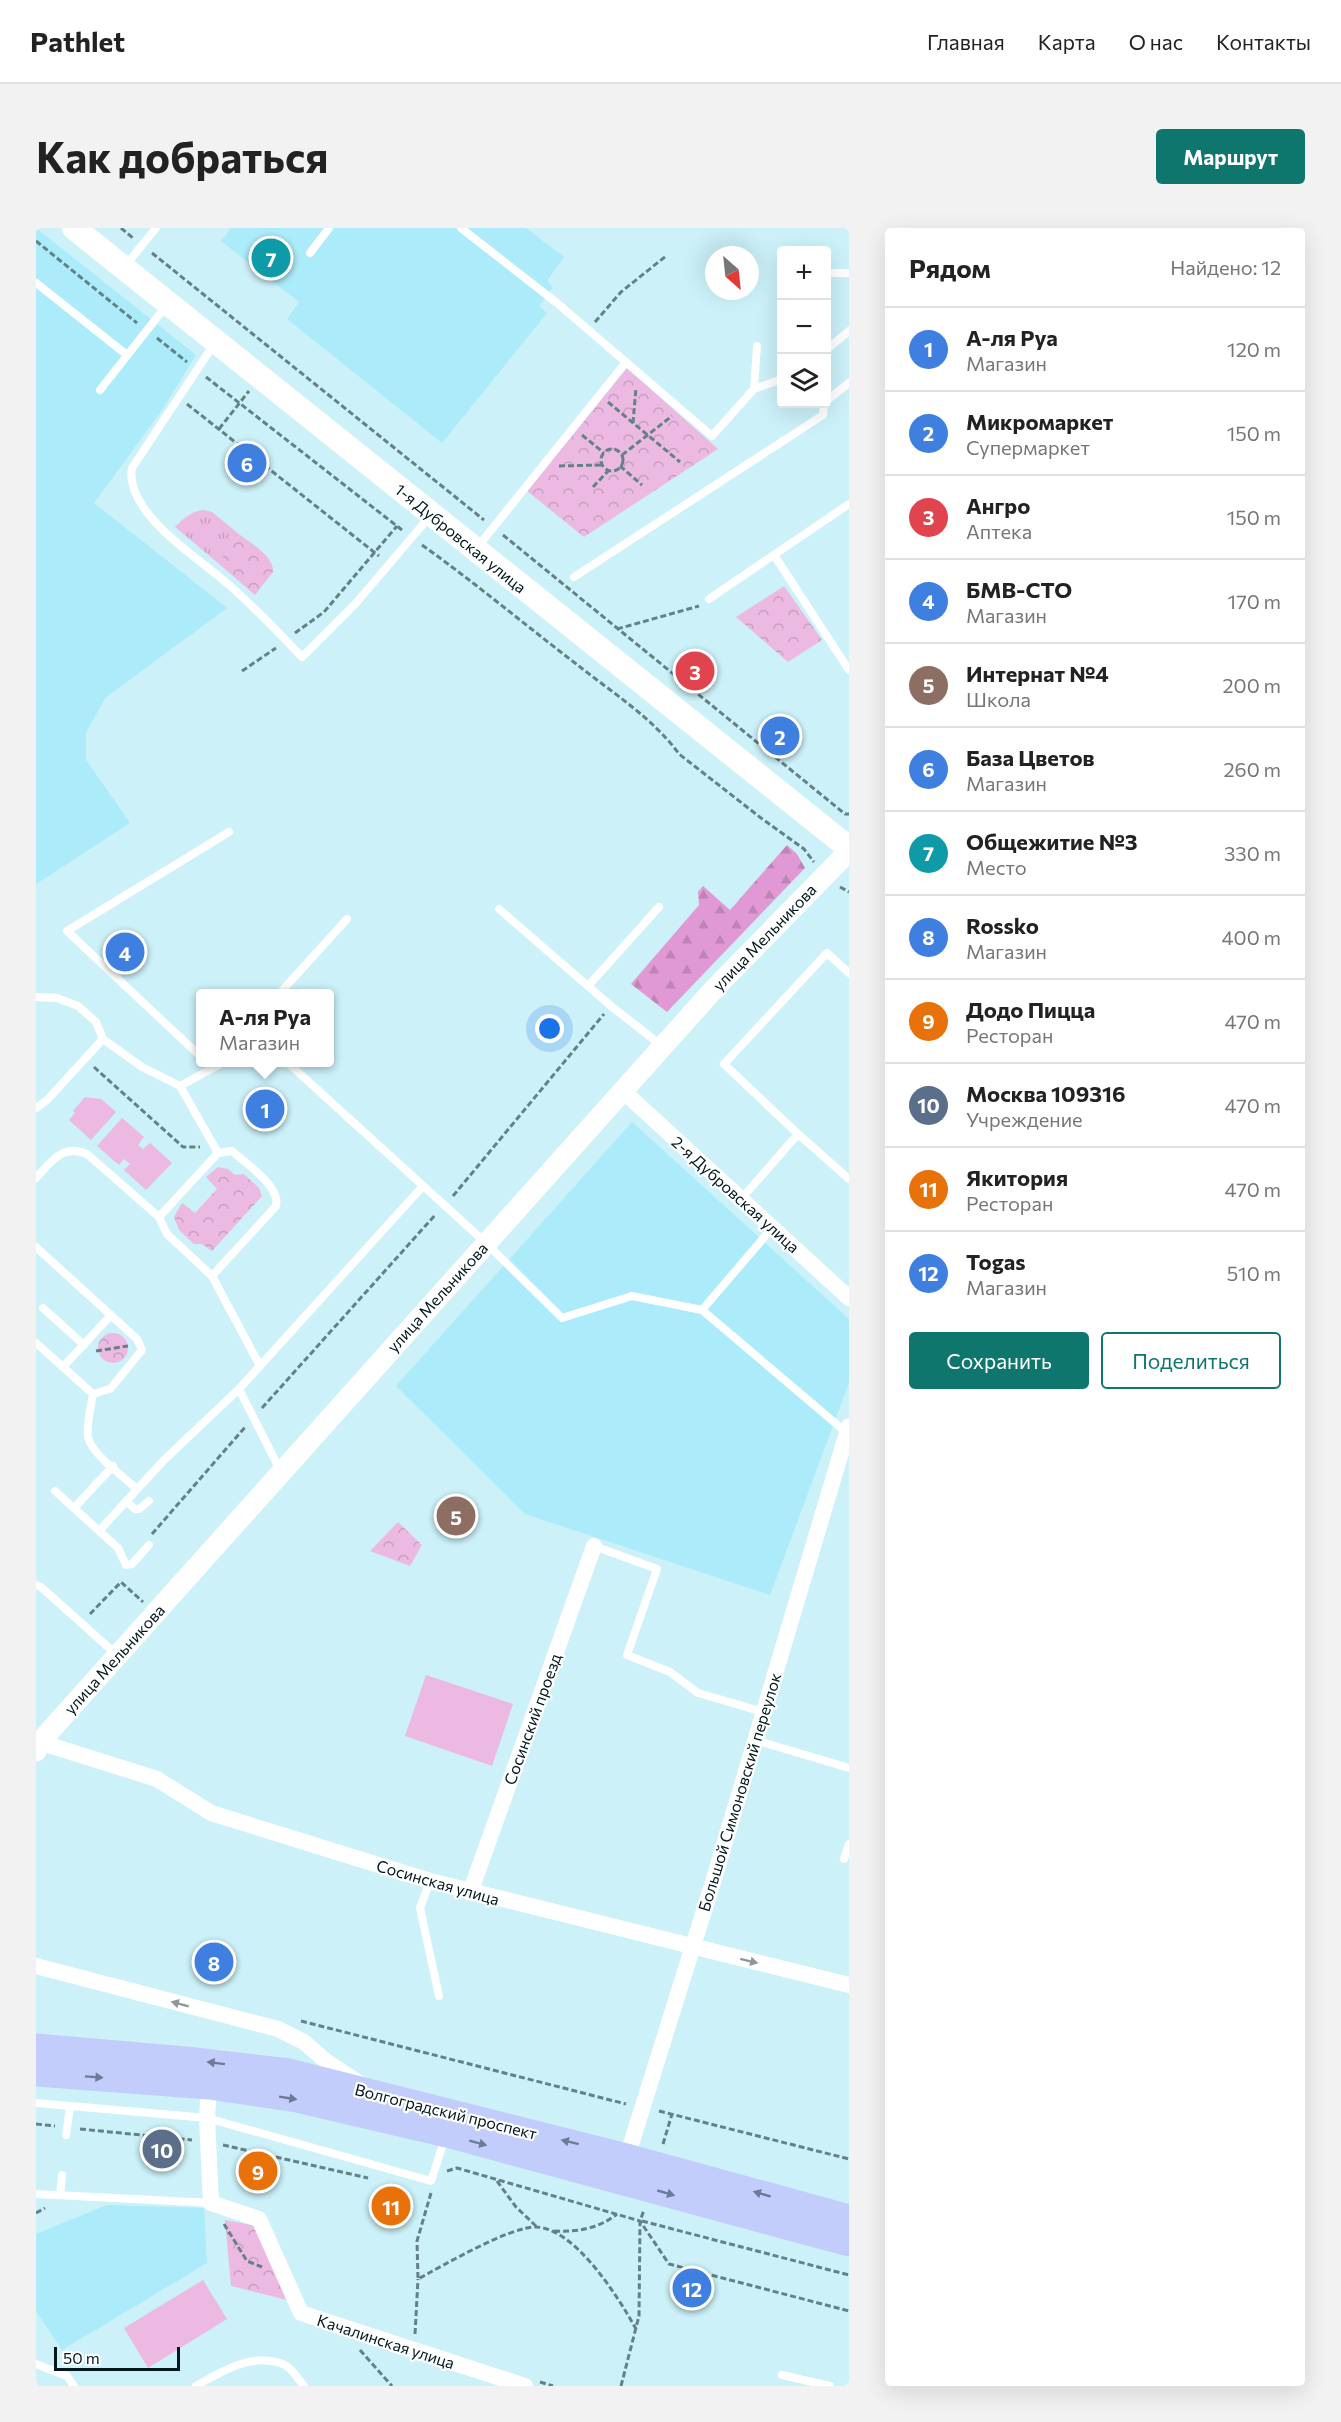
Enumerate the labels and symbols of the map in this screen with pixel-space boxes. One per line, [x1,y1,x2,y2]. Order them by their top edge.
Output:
pin: 7 [252,236,290,280]
north arrow [705,246,759,300]
pin: 6 [228,440,266,486]
street label: 1-я Дубровская улица [392,479,530,597]
pin: 3 [676,648,714,694]
pin: 2 [760,714,800,758]
street label: улица Мельникова [708,880,820,994]
pin: 4 [106,930,145,974]
your location [535,1014,564,1043]
pin: 1 [246,1086,284,1132]
street label: 2-я Дубровская улица [668,1132,804,1256]
street label: улица Мельникова [383,1238,491,1356]
pin: 5 [436,1494,476,1538]
street label: улица Мельникова [60,1600,168,1718]
street label: Сосинский проезд [499,1650,565,1787]
street label: Большой Симоновский переулок [694,1670,785,1914]
street label: Сосинская улица [374,1855,502,1909]
pin: 8 [194,1940,234,1984]
one-way arrow [740,1956,758,1966]
one-way arrow [171,1998,189,2008]
one-way arrow [207,2059,226,2068]
one-way arrow [85,2072,104,2082]
street label: Волгоградский проспект [353,2079,539,2143]
one-way arrow [279,2093,298,2102]
pin: 10 [142,2126,182,2172]
one-way arrow [561,2137,580,2147]
one-way arrow [469,2138,487,2148]
pin: 9 [238,2148,278,2194]
pin: 11 [372,2184,410,2228]
one-way arrow [657,2189,675,2198]
one-way arrow [753,2189,771,2199]
pin: 12 [672,2266,712,2310]
street label: Качалинская улица [315,2310,457,2372]
scale bar [54,2344,180,2372]

